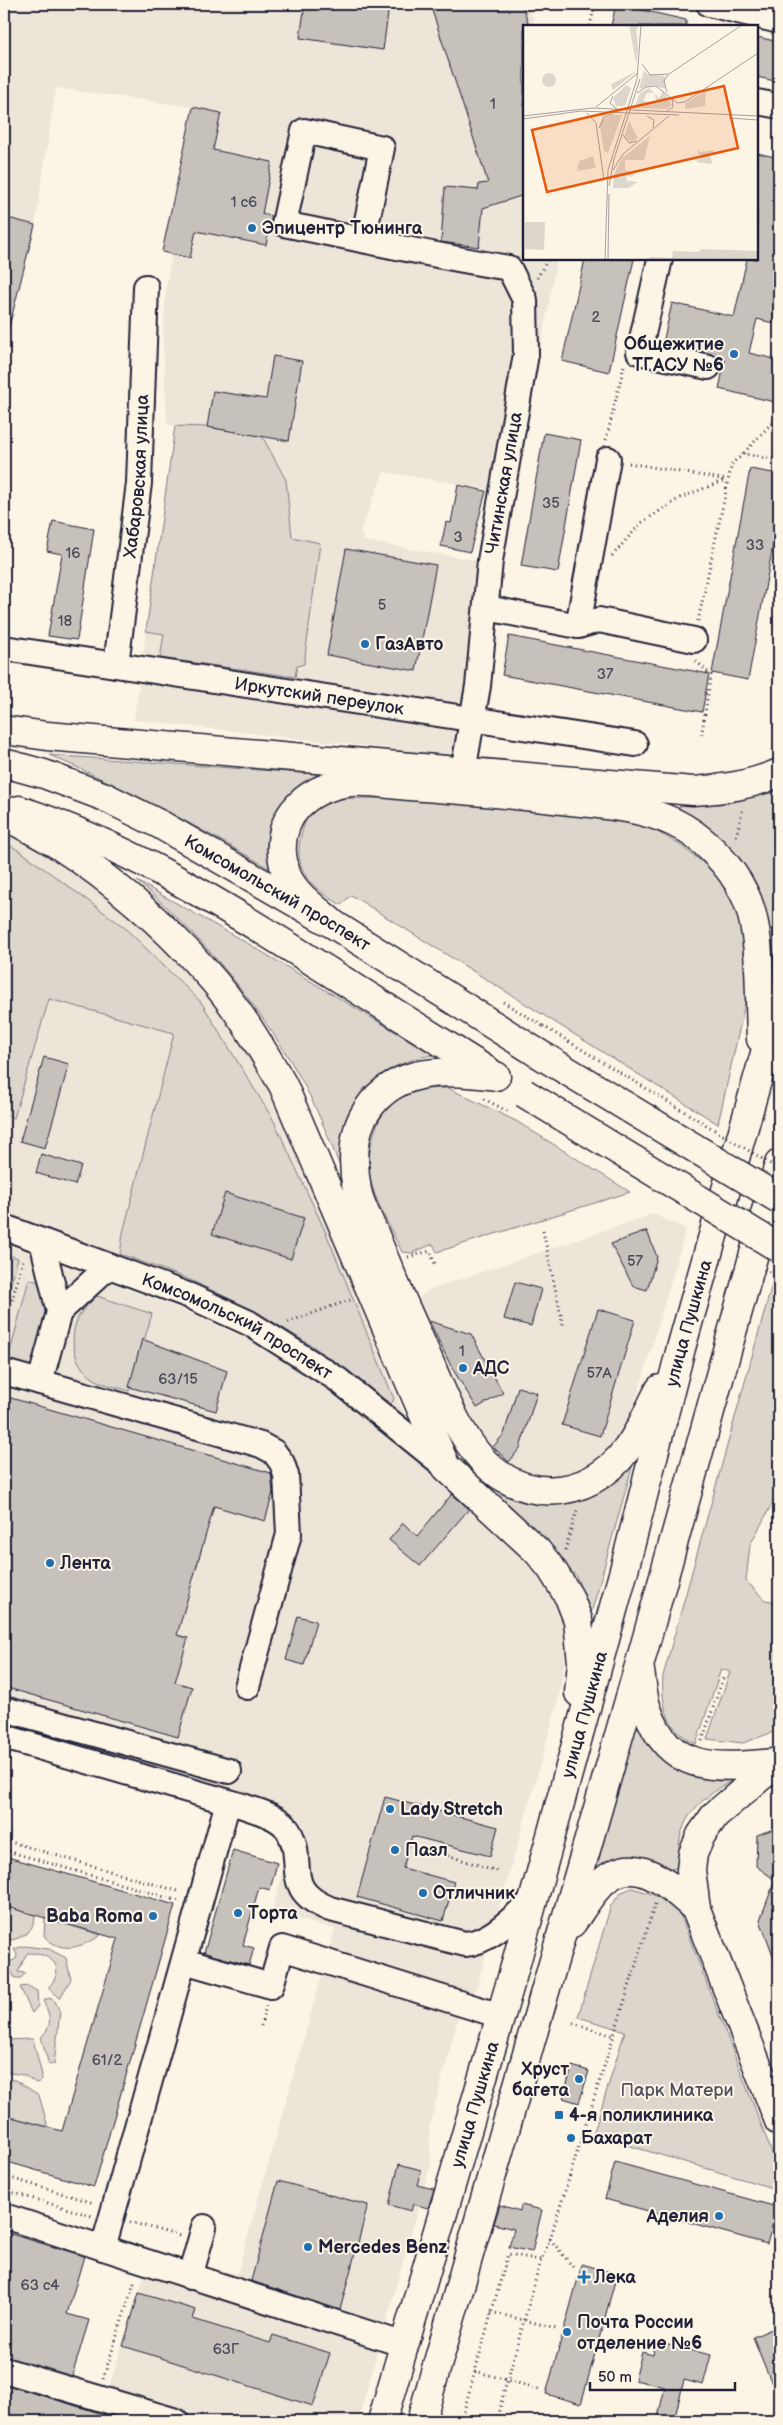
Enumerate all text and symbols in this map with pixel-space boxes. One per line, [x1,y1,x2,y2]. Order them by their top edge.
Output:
inset map [523,25,758,260]
house number: 1 [490,95,496,114]
house number: 1 с6 [231,193,257,212]
place label: Эпицентр Тюнинга [262,218,423,239]
marker: Эпицентр Тюнинга [246,222,258,234]
house number: 2 [592,308,601,327]
place label: Общежитие ТГАСУ №6 [624,334,724,376]
marker: Общежитие ТГАСУ №6 [728,348,740,360]
street label: Хабаровская улица [119,394,153,559]
street label: Читинская улица [481,410,527,556]
house number: 35 [542,494,560,513]
house number: 3 [453,528,463,547]
house number: 33 [746,536,764,555]
house number: 16 [66,544,80,563]
house number: 5 [378,596,386,615]
house number: 18 [58,612,73,631]
place label: ГазАвто [375,634,443,655]
marker: ГазАвто [359,638,371,650]
house number: 37 [597,665,614,684]
street label: Иркутский переулок [233,673,406,719]
street label: Комсомольский проспект [181,830,375,956]
house number: 57 [627,1252,644,1271]
street label: улица Пушкина [661,1257,716,1389]
street label: Комсомольский проспект [139,1269,337,1384]
house number: 1 [459,1342,465,1361]
place label: АДС [472,1358,510,1379]
marker: АДС [457,1362,469,1374]
house number: 57А [586,1364,612,1383]
house number: 63/15 [158,1370,198,1389]
place label: Лента [59,1553,111,1574]
marker: Лента [44,1557,56,1569]
street label: улица Пушкина [557,1648,612,1780]
place label: Lady Stretch [400,1799,503,1820]
marker: Lady Stretch [384,1803,396,1815]
place label: Пазл [405,1840,448,1861]
marker: Пазл [389,1844,401,1856]
place label: Отличник [433,1883,515,1904]
marker: Отличник [417,1887,429,1899]
place label: Торта [248,1903,298,1924]
place label: Baba Roma [46,1906,143,1927]
marker: Торта [232,1907,244,1919]
marker: Baba Roma [147,1910,159,1922]
street label: улица Пушкина [446,2038,503,2170]
house number: 61/2 [92,2051,122,2070]
place label: Хруст багета [512,2059,570,2101]
marker: Хруст багета [573,2073,585,2085]
park label: Парк Матери [621,2080,734,2101]
place label: 4-я поликлиника [569,2105,714,2126]
marker: 4-я поликлиника [553,2109,565,2121]
place label: Бахарат [581,2128,653,2149]
marker: Бахарат [565,2132,577,2144]
place label: Аделия [645,2206,709,2227]
marker: Аделия [713,2210,725,2222]
place label: Mercedes Benz [318,2237,447,2258]
marker: Mercedes Benz [302,2241,314,2253]
place label: Лека [593,2267,636,2288]
marker: Лека [578,2271,590,2283]
house number: 63 с4 [21,2276,59,2295]
place label: Почта России отделение №6 [577,2312,702,2354]
marker: Почта России отделение №6 [561,2326,573,2338]
house number: 63Г [213,2340,240,2359]
scale bar [590,2360,736,2392]
text: 50 m [598,2368,632,2387]

